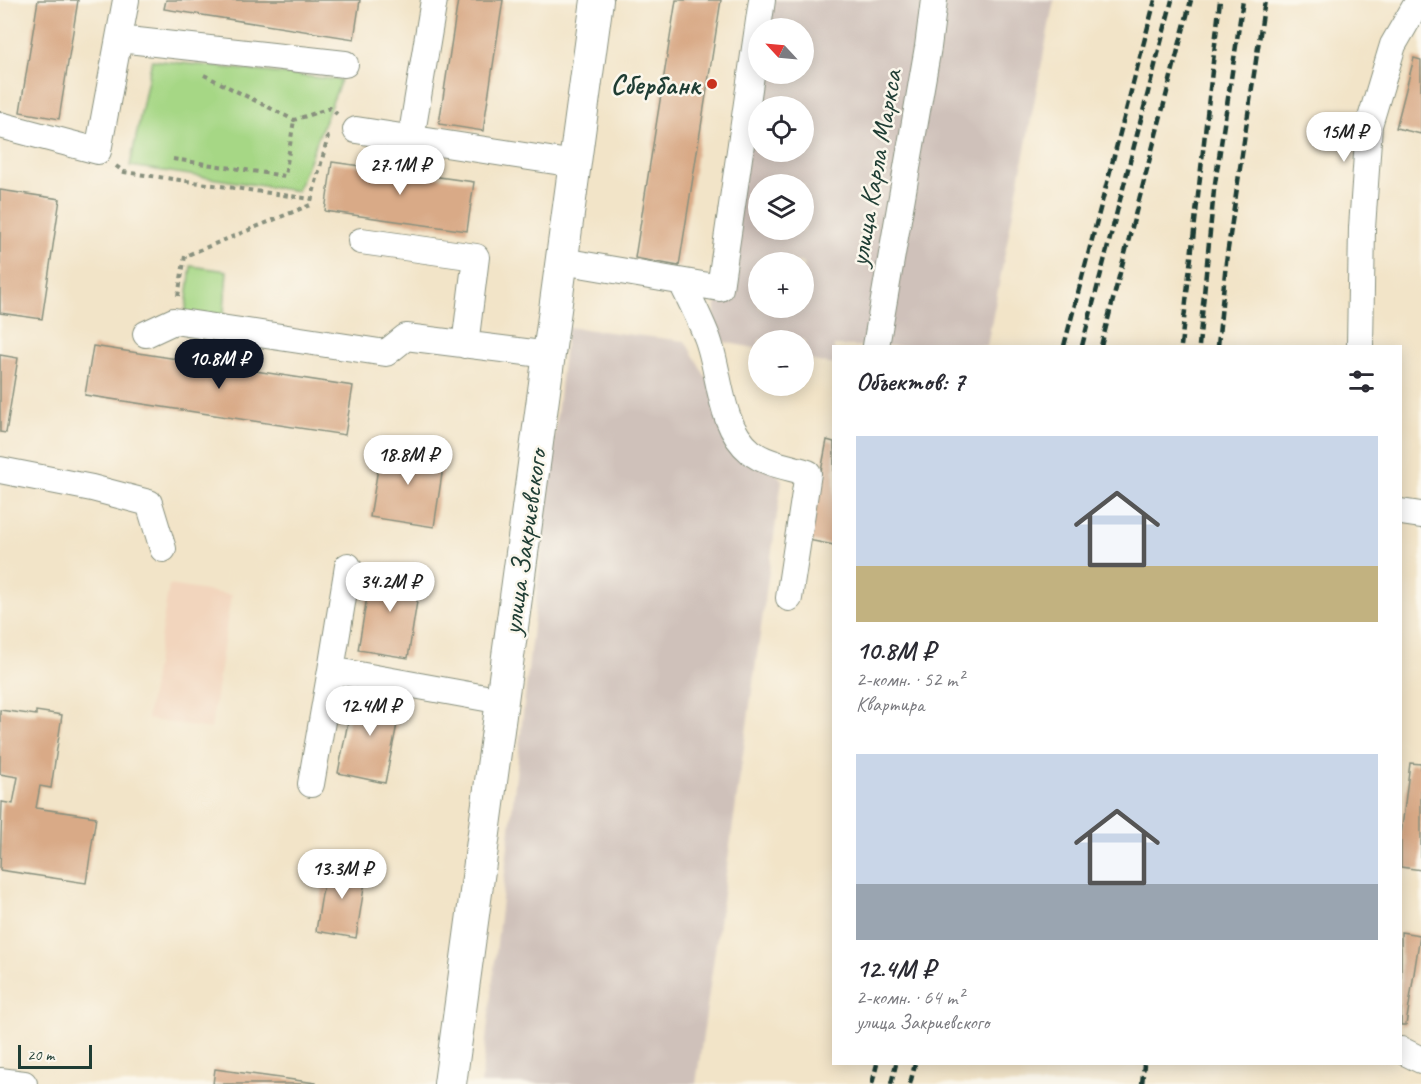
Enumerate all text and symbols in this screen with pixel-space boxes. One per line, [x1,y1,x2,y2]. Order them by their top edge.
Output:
north arrow [748,18,814,84]
map controls [748,18,814,396]
street label: улица Карла Маркса [840,65,910,271]
place label: Сбербанк [611,67,702,102]
marker: Сбербанк [705,77,719,91]
button: locate [748,96,814,162]
pin: 15M ₽ [1302,112,1386,163]
text: 15M ₽ [1320,119,1368,144]
pin: 27.1M ₽ [345,145,455,196]
text: 27.1M ₽ [370,152,430,177]
button: layers [748,174,814,240]
button: + [748,252,814,318]
button: − [748,330,814,396]
pin: 10.8M ₽ [164,339,274,390]
text: 10.8M ₽ [189,346,249,371]
text: Объектов: 7 [856,365,965,398]
icon: filters [1345,365,1378,398]
pin: 18.8M ₽ [353,435,463,486]
text: 18.8M ₽ [378,442,438,467]
street label: улица Закриевского [493,444,555,639]
icon: home [1063,475,1171,583]
pin: 34.2M ₽ [335,562,445,613]
text: 34.2M ₽ [360,569,420,594]
text: 10.8M ₽ [856,634,935,667]
text: 2-комн. · 52 m² [856,667,964,692]
pin: 12.4M ₽ [315,686,425,737]
text: Квартира [856,692,924,717]
text: 12.4M ₽ [340,693,400,718]
icon: home [1063,793,1171,901]
pin: 13.3M ₽ [287,849,397,900]
text: 13.3M ₽ [312,856,372,881]
text: 12.4M ₽ [856,952,935,985]
text: 2-комн. · 64 m² [856,985,964,1010]
text: улица Закриевского [856,1010,989,1035]
scale bar [18,1042,92,1070]
text: 20 m [27,1045,54,1065]

